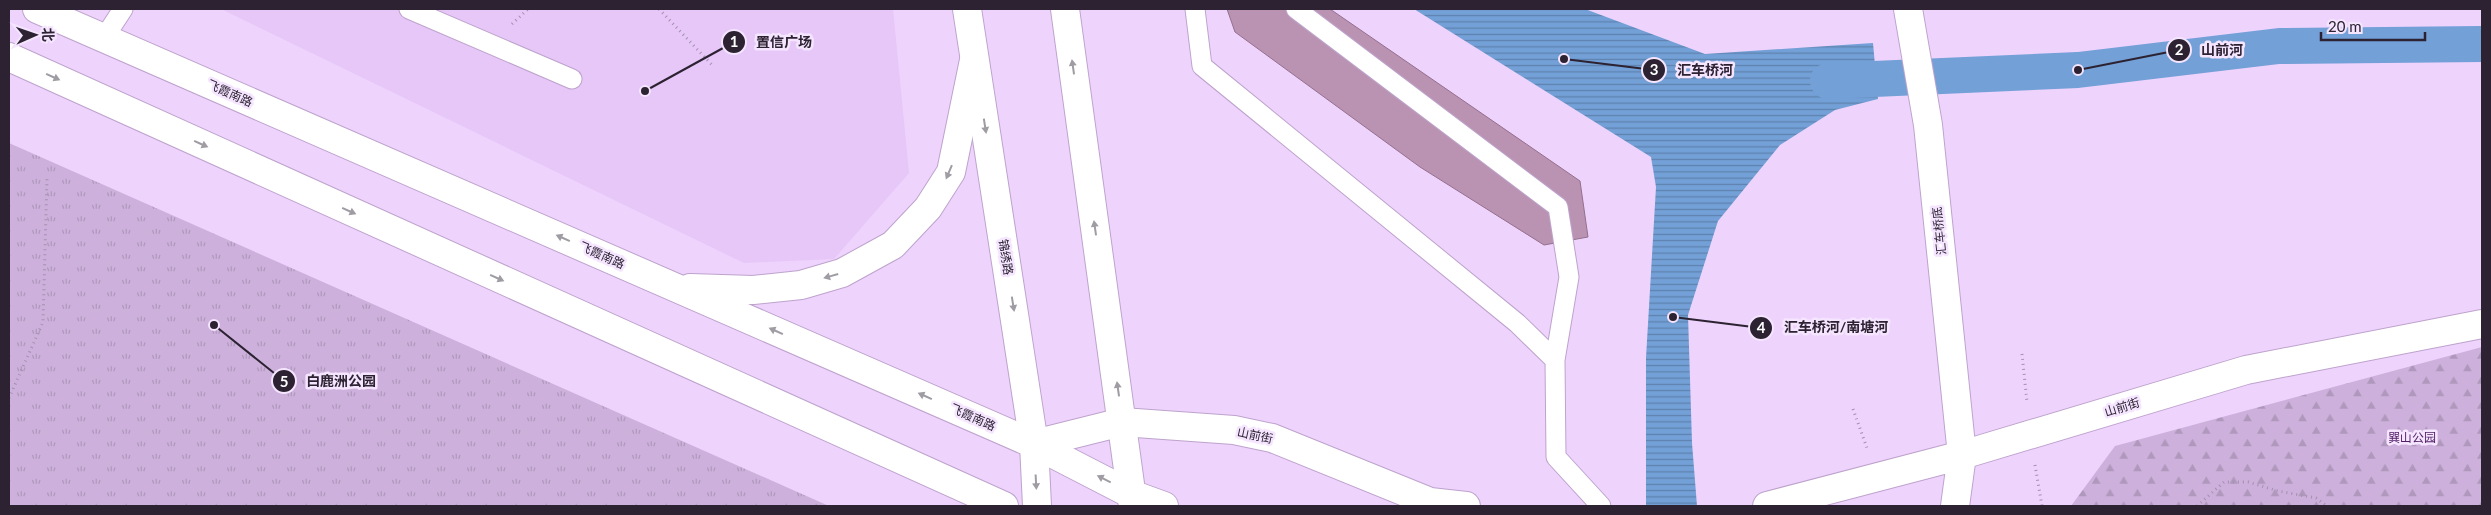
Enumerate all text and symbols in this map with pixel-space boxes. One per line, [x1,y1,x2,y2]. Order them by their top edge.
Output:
north arrow [10,10,60,60]
scale bar [2321,10,2425,42]
text: 20 m [2328,17,2362,35]
text: 北 [40,27,57,42]
callout: 置信广场 [721,28,822,57]
text: 1 [730,32,738,50]
text: 置信广场 [756,33,812,50]
callout: 山前河 [2166,36,2253,65]
text: 2 [2175,40,2184,58]
text: 山前河 [2201,41,2243,58]
callout: 汇车桥河 [1642,56,1743,85]
one-way arrow [1069,58,1077,74]
text: 3 [1650,60,1658,78]
text: 汇车桥河 [1677,61,1733,78]
one-way arrow [46,73,60,81]
street label: 飞霞南路 [205,76,255,110]
one-way arrow [982,118,990,134]
one-way arrow [194,141,208,149]
one-way arrow [945,165,953,180]
street label: 汇车桥底 [1929,206,1949,256]
one-way arrow [342,208,356,216]
one-way arrow [1091,219,1099,235]
one-way arrow [556,234,570,242]
street label: 飞霞南路 [577,238,627,272]
street label: 锦绣路 [996,238,1016,276]
one-way arrow [824,273,839,281]
one-way arrow [490,275,504,283]
one-way arrow [1009,296,1017,312]
callout: 汇车桥河/南塘河 [1749,313,1898,342]
text: 4 [1757,318,1766,336]
text: 汇车桥河/南塘河 [1784,318,1888,335]
one-way arrow [769,327,783,335]
callout: 白鹿洲公园 [271,367,386,396]
text: 5 [280,372,288,390]
text: 白鹿洲公园 [306,372,376,389]
one-way arrow [1113,380,1121,396]
one-way arrow [918,392,932,400]
street label: 山前街 [2103,395,2141,419]
street label: 飞霞南路 [948,400,998,434]
street label: 山前街 [1236,424,1274,446]
park label: 巽山公园 [2388,430,2436,445]
one-way arrow [1032,475,1040,491]
one-way arrow [1096,475,1111,483]

